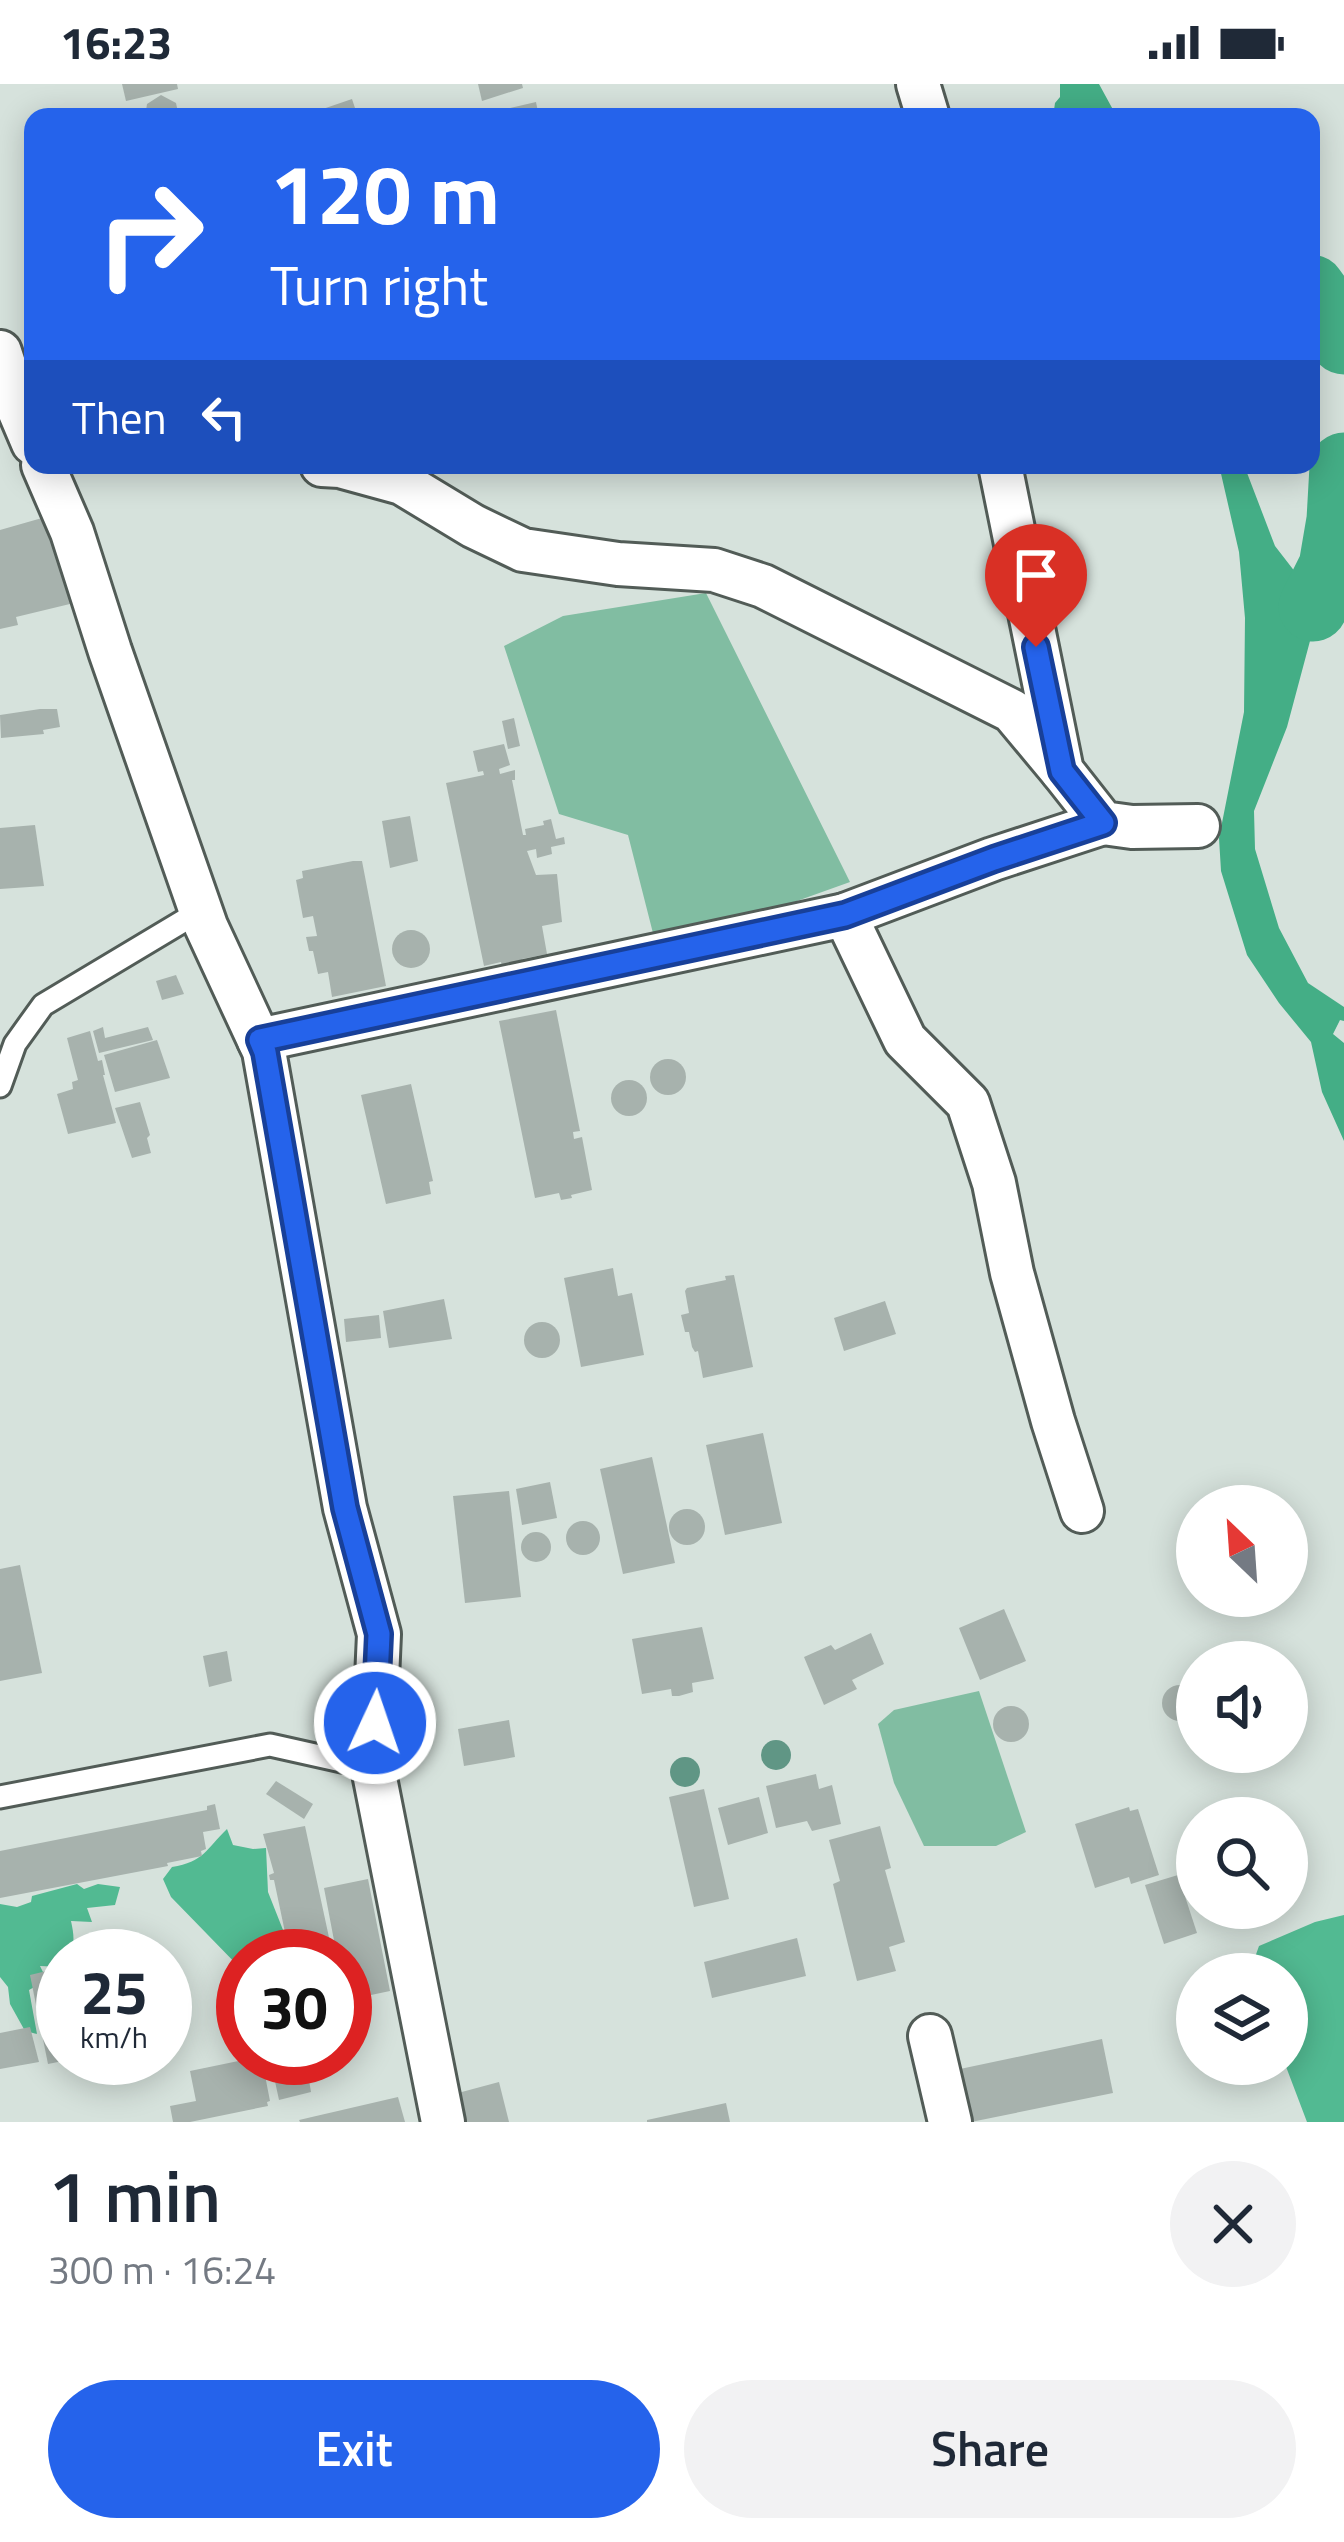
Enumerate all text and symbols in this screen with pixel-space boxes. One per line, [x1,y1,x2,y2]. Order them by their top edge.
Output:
text: 16:23 [60,8,172,76]
text: 120 m [270,129,500,257]
icon: right [72,156,228,312]
text: Turn right [270,244,488,326]
text: Then [72,383,167,451]
icon: left [191,384,257,450]
pin [985,524,1087,647]
icon: arrive [1003,542,1069,608]
north arrow [1176,1485,1308,1617]
map controls [1176,1485,1308,2085]
button: sound [1176,1641,1308,1773]
position arrow [312,1660,438,1786]
button: search [1176,1797,1308,1929]
speed limit sign: 30 [216,1929,372,2085]
text: 25 [80,1946,148,2037]
button: layers [1176,1953,1308,2085]
text: km/h [80,2014,148,2060]
text: 1 min [48,2140,221,2250]
button: close [1170,2161,1296,2287]
text: 300 m · 16:24 [48,2240,276,2299]
button: Exit [48,2380,660,2518]
button: Share [684,2380,1296,2518]

